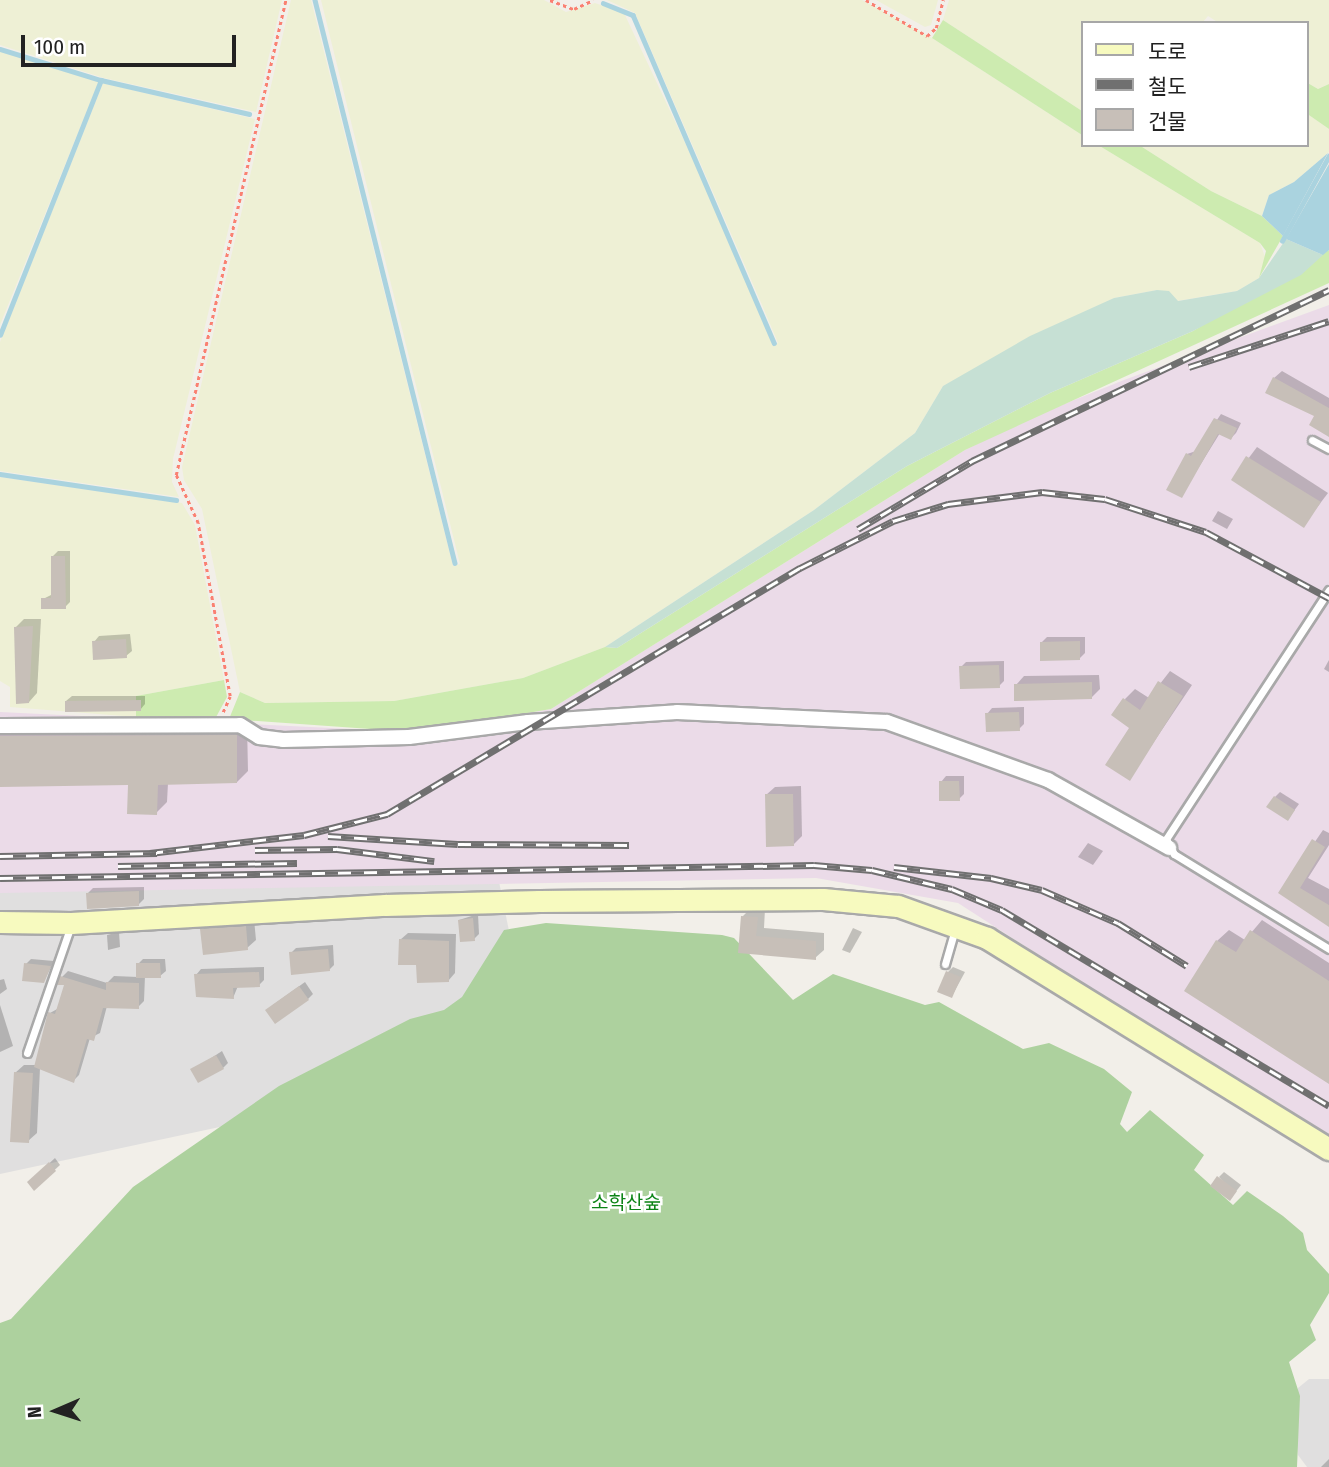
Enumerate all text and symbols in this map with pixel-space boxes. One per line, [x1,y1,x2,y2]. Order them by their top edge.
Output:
scale bar [24,21,240,65]
legend [1080,21,1308,147]
text: 100 m [34,34,85,60]
text: 도로 [1148,39,1187,65]
text: 철도 [1148,74,1187,100]
text: 건물 [1148,109,1187,135]
park label: 소학산숲 [591,1192,661,1214]
north arrow [21,1376,91,1446]
text: N [23,1406,46,1418]

